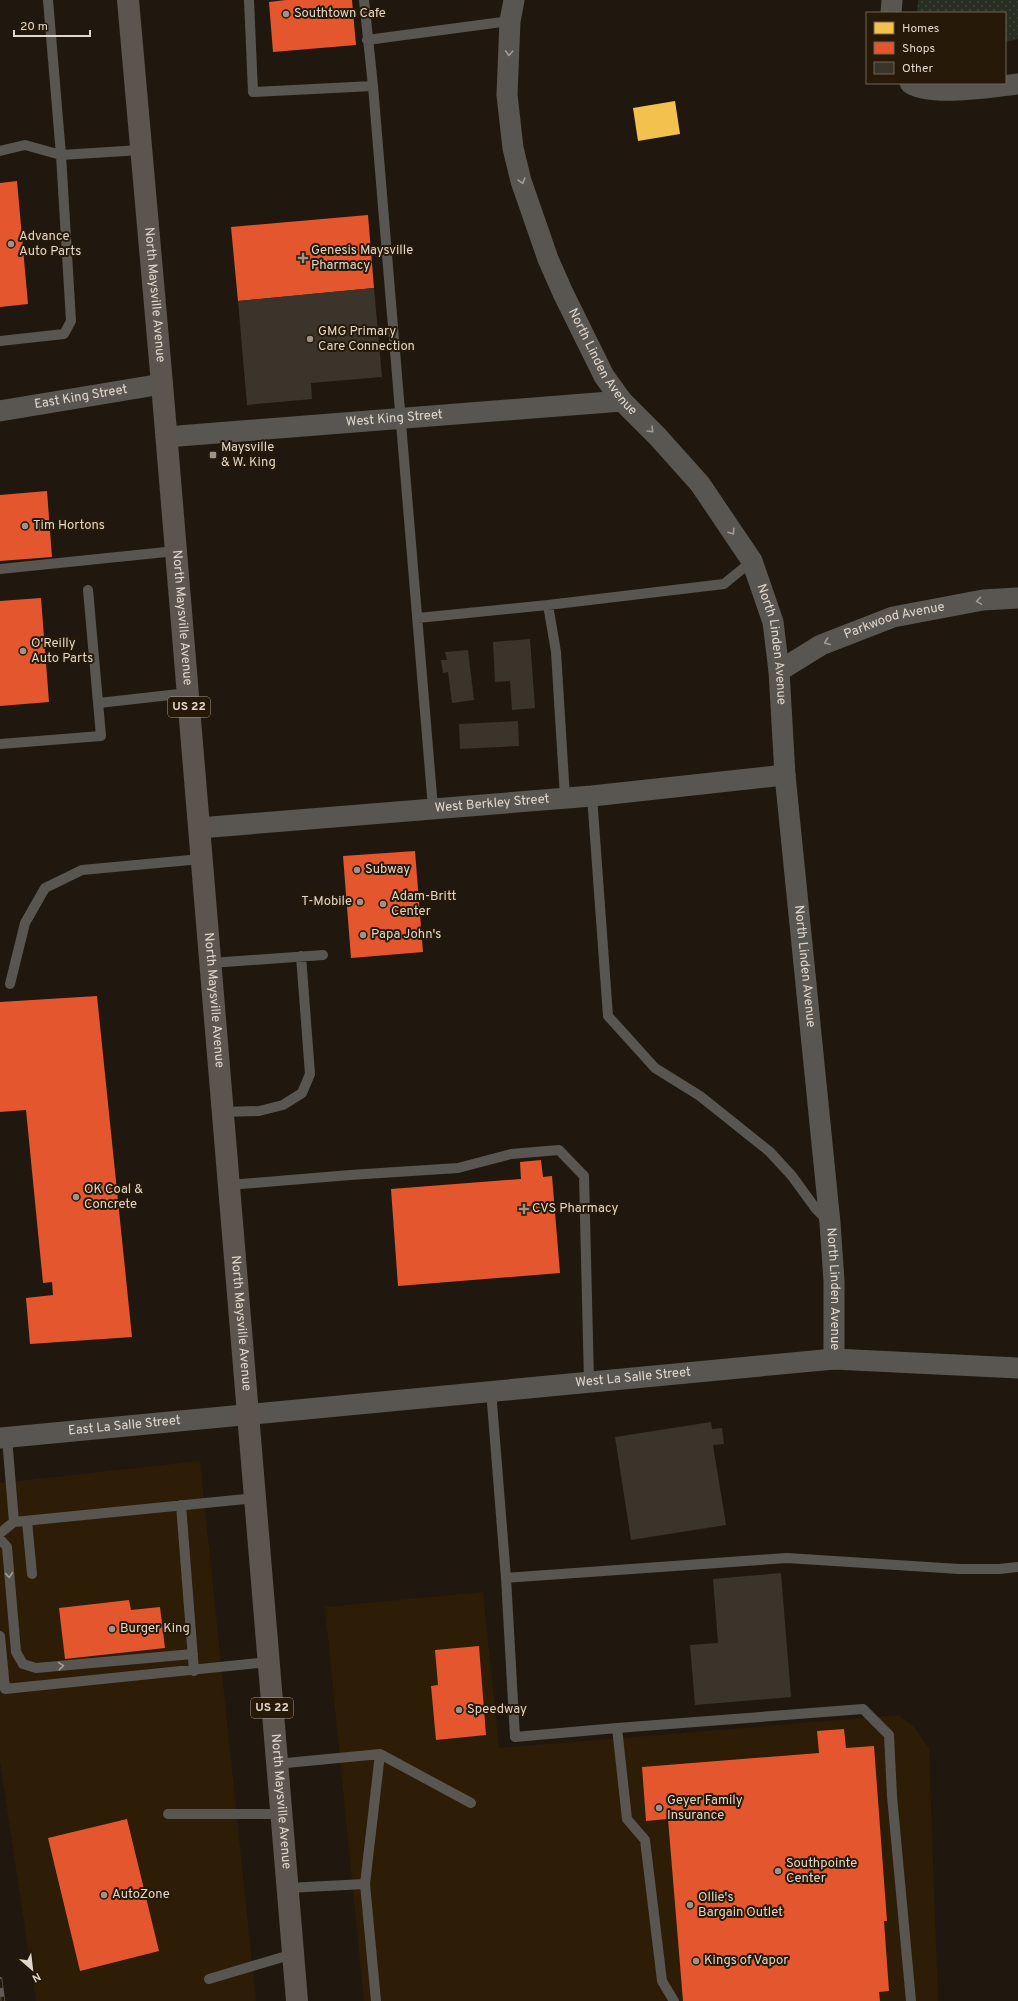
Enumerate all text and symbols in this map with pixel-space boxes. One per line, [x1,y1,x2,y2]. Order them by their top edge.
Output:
place label: Southtown Cafe [294,6,386,22]
marker: Southtown Cafe [281,9,291,19]
scale bar [14,12,90,38]
legend [866,12,1006,84]
text: 20 m [20,19,48,35]
text: Homes [902,21,939,37]
text: Shops [902,41,935,57]
one-way arrow [504,50,513,56]
text: Other [902,61,934,77]
one-way arrow [517,178,525,184]
street label: North Maysville Avenue [140,226,168,363]
place label: Advance Auto Parts [19,229,81,260]
marker: Advance Auto Parts [6,239,16,249]
place label: Genesis Maysville Pharmacy [311,243,413,274]
marker: Genesis Maysville Pharmacy [298,253,308,263]
street label: North Linden Avenue [564,306,640,419]
place label: GMG Primary Care Connection [318,324,415,355]
marker: GMG Primary Care Connection [305,334,315,344]
street label: East King Street [33,382,129,413]
street label: West King Street [345,407,443,431]
one-way arrow [646,425,654,433]
place label: Maysville & W. King [221,440,276,471]
marker: Maysville & W. King [208,450,218,460]
place label: Tim Hortons [33,518,105,534]
marker: Tim Hortons [20,521,30,531]
one-way arrow [727,528,735,535]
street label: North Maysville Avenue [168,549,195,686]
street label: North Linden Avenue [753,582,789,705]
one-way arrow [976,596,982,604]
street label: Parkwood Avenue [842,599,946,643]
place label: O'Reilly Auto Parts [31,636,93,667]
one-way arrow [824,638,831,646]
marker: O'Reilly Auto Parts [18,646,28,656]
road number: US 22 [168,697,210,717]
street label: West Berkley Street [434,791,550,817]
place label: Subway [365,862,410,878]
marker: Subway [352,865,362,875]
place label: Adam-Britt Center [391,889,457,920]
place label: T-Mobile [301,894,352,910]
marker: T-Mobile [355,897,365,907]
marker: Adam-Britt Center [378,899,388,909]
street label: North Linden Avenue [790,904,818,1028]
place label: Papa John's [371,927,441,943]
marker: Papa John's [358,930,368,940]
street label: North Maysville Avenue [200,932,227,1069]
place label: OK Coal & Concrete [84,1182,143,1213]
marker: OK Coal & Concrete [71,1192,81,1202]
place label: CVS Pharmacy [532,1201,619,1217]
marker: CVS Pharmacy [519,1204,529,1214]
street label: North Linden Avenue [822,1227,842,1350]
street label: North Maysville Avenue [227,1255,254,1392]
street label: West La Salle Street [575,1365,692,1391]
street label: East La Salle Street [67,1413,182,1440]
one-way arrow [5,1572,14,1578]
place label: Burger King [120,1621,190,1637]
marker: Burger King [107,1624,117,1634]
one-way arrow [58,1662,64,1671]
road number: US 22 [251,1698,293,1718]
place label: Speedway [467,1702,527,1718]
marker: Speedway [454,1705,464,1715]
street label: North Maysville Avenue [267,1733,294,1870]
place label: Geyer Family Insurance [667,1793,743,1824]
marker: Geyer Family Insurance [654,1803,664,1813]
place label: Southpointe Center [786,1856,857,1887]
marker: Southpointe Center [773,1866,783,1876]
place label: AutoZone [112,1887,170,1903]
marker: AutoZone [99,1890,109,1900]
place label: Ollie's Bargain Outlet [698,1890,783,1921]
marker: Ollie's Bargain Outlet [685,1900,695,1910]
north arrow [12,1949,52,1989]
place label: Kings of Vapor [704,1953,788,1969]
marker: Kings of Vapor [691,1956,701,1966]
text: N [29,1969,43,1985]

